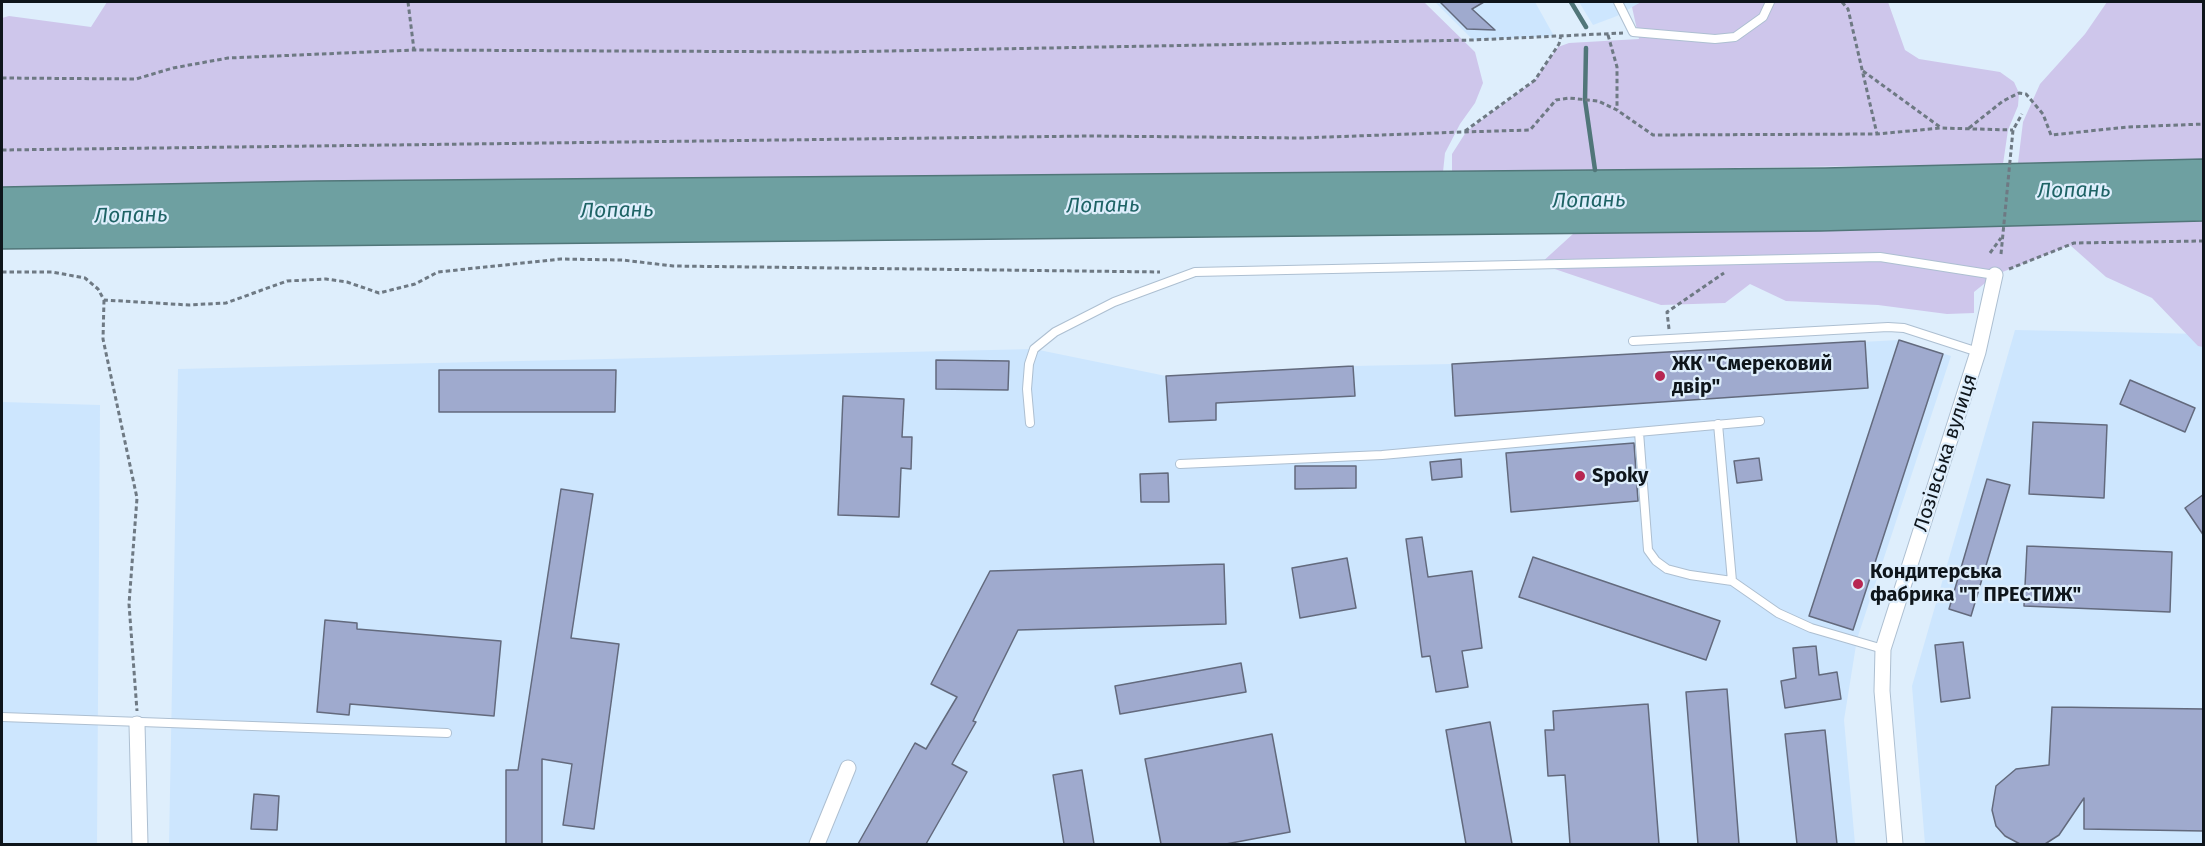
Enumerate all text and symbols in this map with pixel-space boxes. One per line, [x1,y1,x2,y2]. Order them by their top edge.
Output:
water label: Лопань [2037,178,2111,204]
water label: Лопань [1552,188,1626,214]
water label: Лопань [1066,193,1140,219]
water label: Лопань [580,198,654,224]
water label: Лопань [94,203,168,229]
place label: ЖК "Смерековий двір" [1672,352,1832,399]
marker: ЖК "Смерековий двір" [1653,369,1667,383]
street label: Лозівська вулиця [1909,371,1983,535]
place label: Spoky [1592,464,1648,488]
marker: Spoky [1573,469,1587,483]
place label: Кондитерська фабрика "Т ПРЕСТИЖ" [1870,560,2081,607]
marker: Кондитерська фабрика "Т ПРЕСТИЖ" [1851,577,1865,591]

